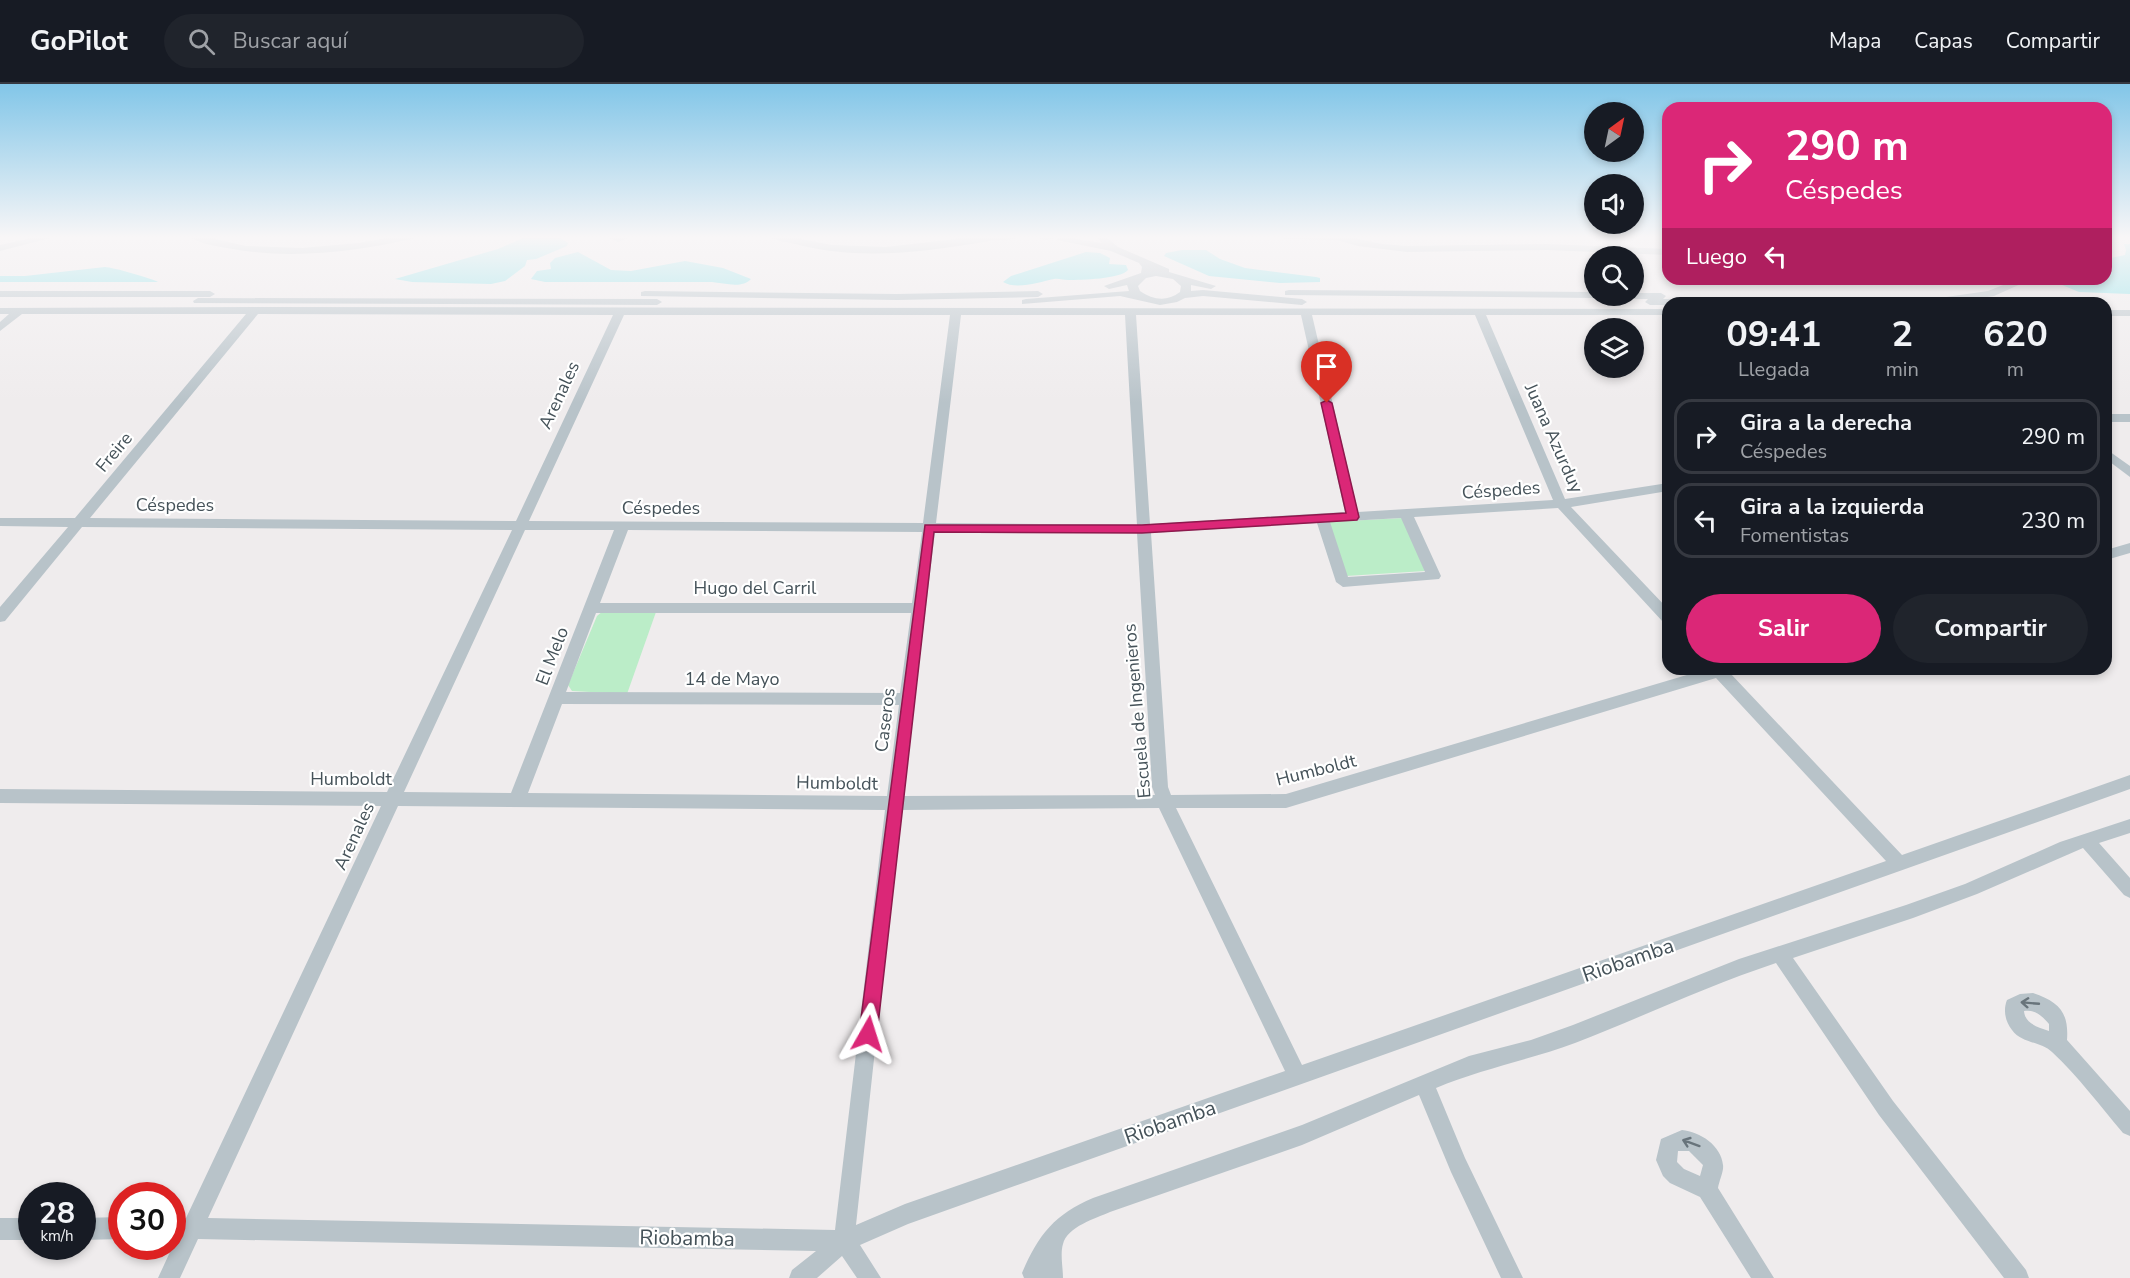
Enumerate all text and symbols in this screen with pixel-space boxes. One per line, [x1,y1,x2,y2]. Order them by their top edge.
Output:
search box [164,14,584,68]
text: GoPilot [30,22,128,60]
icon: search [185,25,218,58]
text: Buscar aquí [233,26,348,56]
text: Mapa [1829,27,1881,55]
text: Capas [1914,27,1973,55]
text: Compartir [2006,27,2100,55]
north arrow [1584,102,1644,162]
map controls [1584,102,1644,378]
text: 290 m [1785,118,1909,175]
icon: right [1686,126,1764,204]
text: Céspedes [1785,172,1903,209]
button: sound [1584,174,1644,234]
icon: left [1759,240,1792,273]
text: Luego [1686,242,1747,272]
button: search [1584,246,1644,306]
text: 09:41 [1726,310,1822,359]
text: 2 [1891,310,1913,359]
text: 620 [1983,310,2048,359]
button: layers [1584,318,1644,378]
pin [1301,341,1352,403]
icon: arrive [1310,350,1343,383]
text: Llegada [1738,356,1810,383]
text: min [1886,356,1919,383]
text: m [2007,356,2024,383]
street label: Arenales [533,357,585,433]
street label: Juana Azurduy [1519,378,1589,497]
text: Gira a la derecha [1740,408,1912,438]
icon: right [1689,420,1722,453]
text: 290 m [2021,422,2085,452]
street label: Freire [90,427,138,477]
text: Céspedes [1740,438,1827,465]
street label: Céspedes [1461,475,1541,505]
text: Gira a la izquierda [1740,492,1924,522]
street label: Céspedes [136,493,214,517]
street label: Céspedes [622,496,700,520]
icon: left [1689,504,1722,537]
text: 230 m [2021,506,2085,536]
text: Fomentistas [1740,522,1849,549]
street label: Hugo del Carril [694,576,817,600]
button: Salir [1686,594,1881,663]
button: Compartir [1893,594,2088,663]
street label: El Melo [530,623,574,689]
street label: Escuela de Ingenieros [1117,623,1157,799]
street label: 14 de Mayo [685,667,779,691]
street label: Caseros [869,686,901,754]
street label: Humboldt [1273,748,1359,792]
street label: Humboldt [310,767,393,791]
street label: Humboldt [796,770,879,796]
street label: Arenales [328,798,380,874]
street label: Riobamba [1578,931,1678,989]
one-way arrow [2020,997,2040,1008]
position arrow [836,1002,900,1066]
street label: Riobamba [1120,1093,1220,1151]
one-way arrow [1683,1137,1701,1148]
speed limit sign: 30 [108,1182,186,1260]
text: 28 [39,1193,75,1234]
street label: Riobamba [639,1223,735,1253]
text: km/h [40,1226,74,1246]

